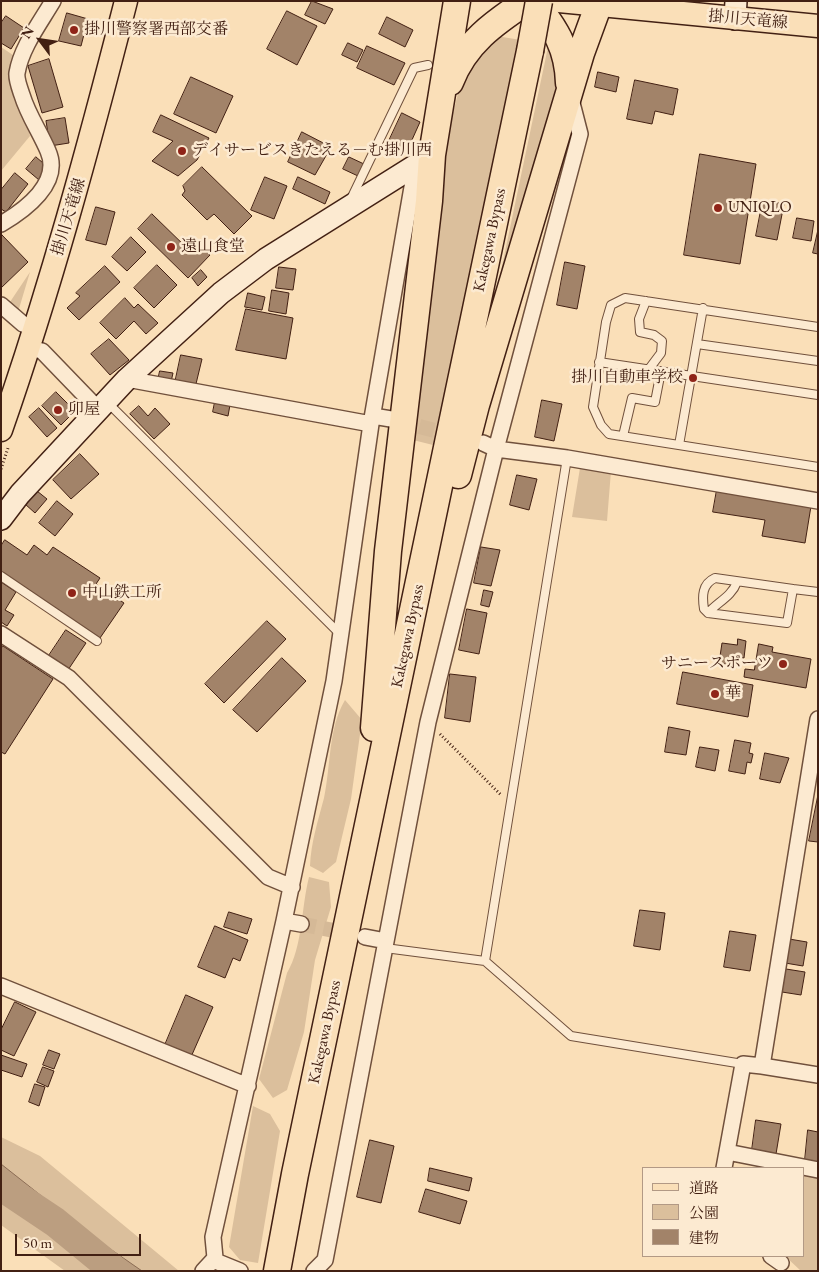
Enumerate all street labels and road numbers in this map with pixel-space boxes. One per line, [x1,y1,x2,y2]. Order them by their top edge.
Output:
street label: 掛川天竜線 [707,7,789,33]
street label: 掛川天竜線 [48,176,90,258]
street label: Kakegawa Bypass [470,186,510,294]
street label: Kakegawa Bypass [388,582,428,690]
street label: Kakegawa Bypass [305,978,345,1086]

